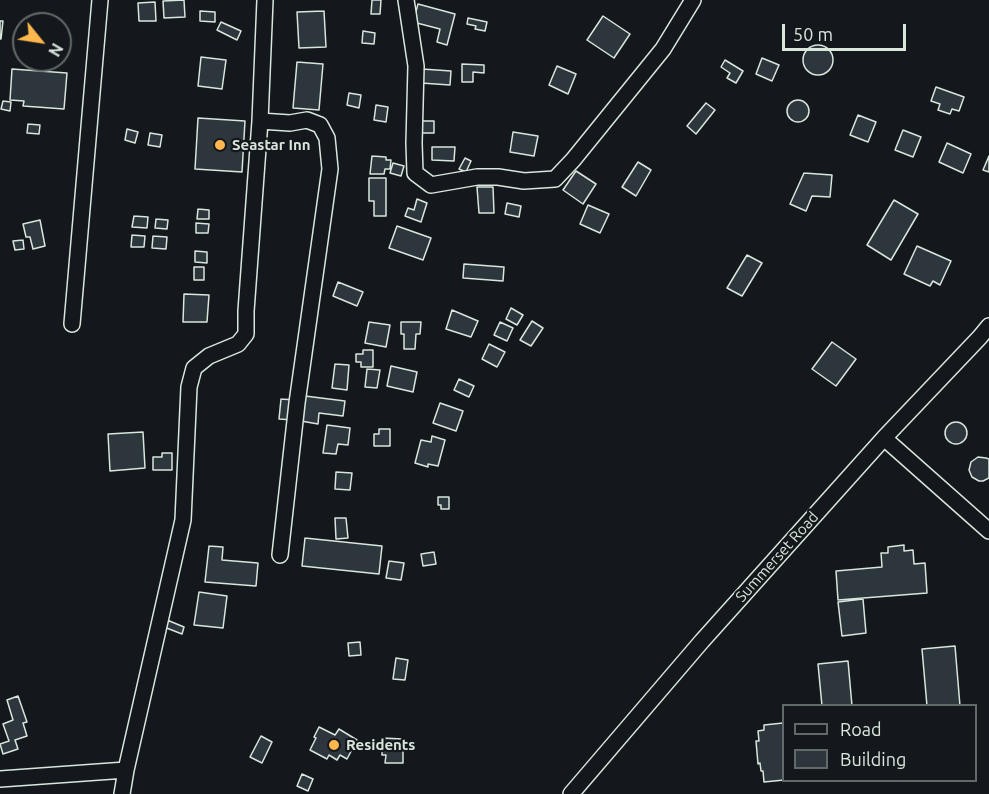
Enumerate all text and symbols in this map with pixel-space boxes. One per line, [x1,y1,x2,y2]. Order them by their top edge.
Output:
north arrow [12,12,72,72]
scale bar [785,12,910,50]
text: 50 m [793,24,833,44]
text: N [45,40,67,60]
place label: Seastar Inn [232,136,311,154]
marker: Seastar Inn [213,138,227,152]
street label: Summerset Road [732,508,822,606]
legend [782,704,977,782]
text: Road [840,719,882,739]
place label: Residents [346,736,415,754]
marker: Residents [327,738,341,752]
text: Building [840,749,906,769]

